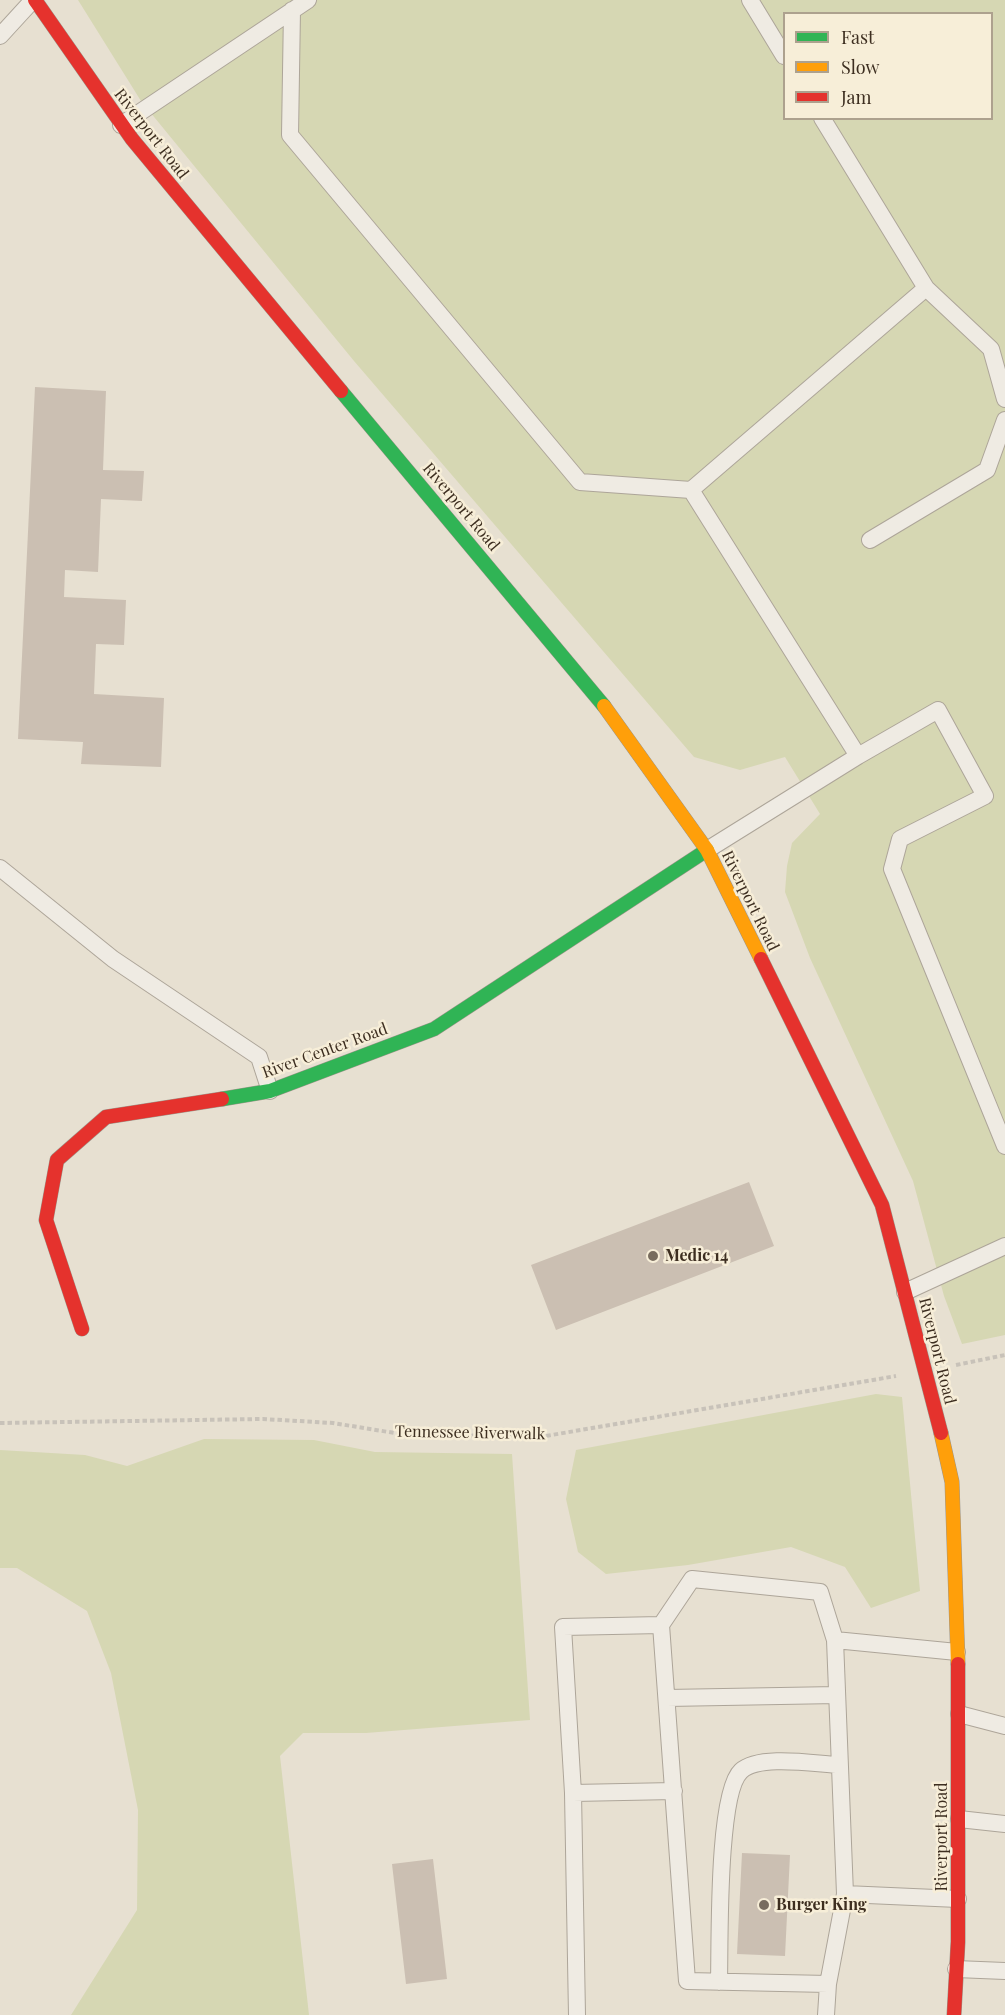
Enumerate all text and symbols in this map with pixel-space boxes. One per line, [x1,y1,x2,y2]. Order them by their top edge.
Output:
legend [783,12,993,120]
text: Fast [841,25,874,49]
text: Slow [841,55,879,79]
street label: Riverport Road [110,85,192,183]
text: Jam [841,85,871,109]
street label: Riverport Road [419,459,503,555]
street label: Riverport Road [717,848,783,954]
street label: River Center Road [260,1019,390,1083]
place label: Medic 14 [665,1246,728,1266]
marker: Medic 14 [646,1249,660,1263]
street label: Riverport Road [914,1296,960,1406]
street label: Tennessee Riverwalk [395,1422,545,1444]
street label: Riverport Road [932,1782,952,1892]
place label: Burger King [776,1895,867,1915]
marker: Burger King [757,1898,771,1912]

